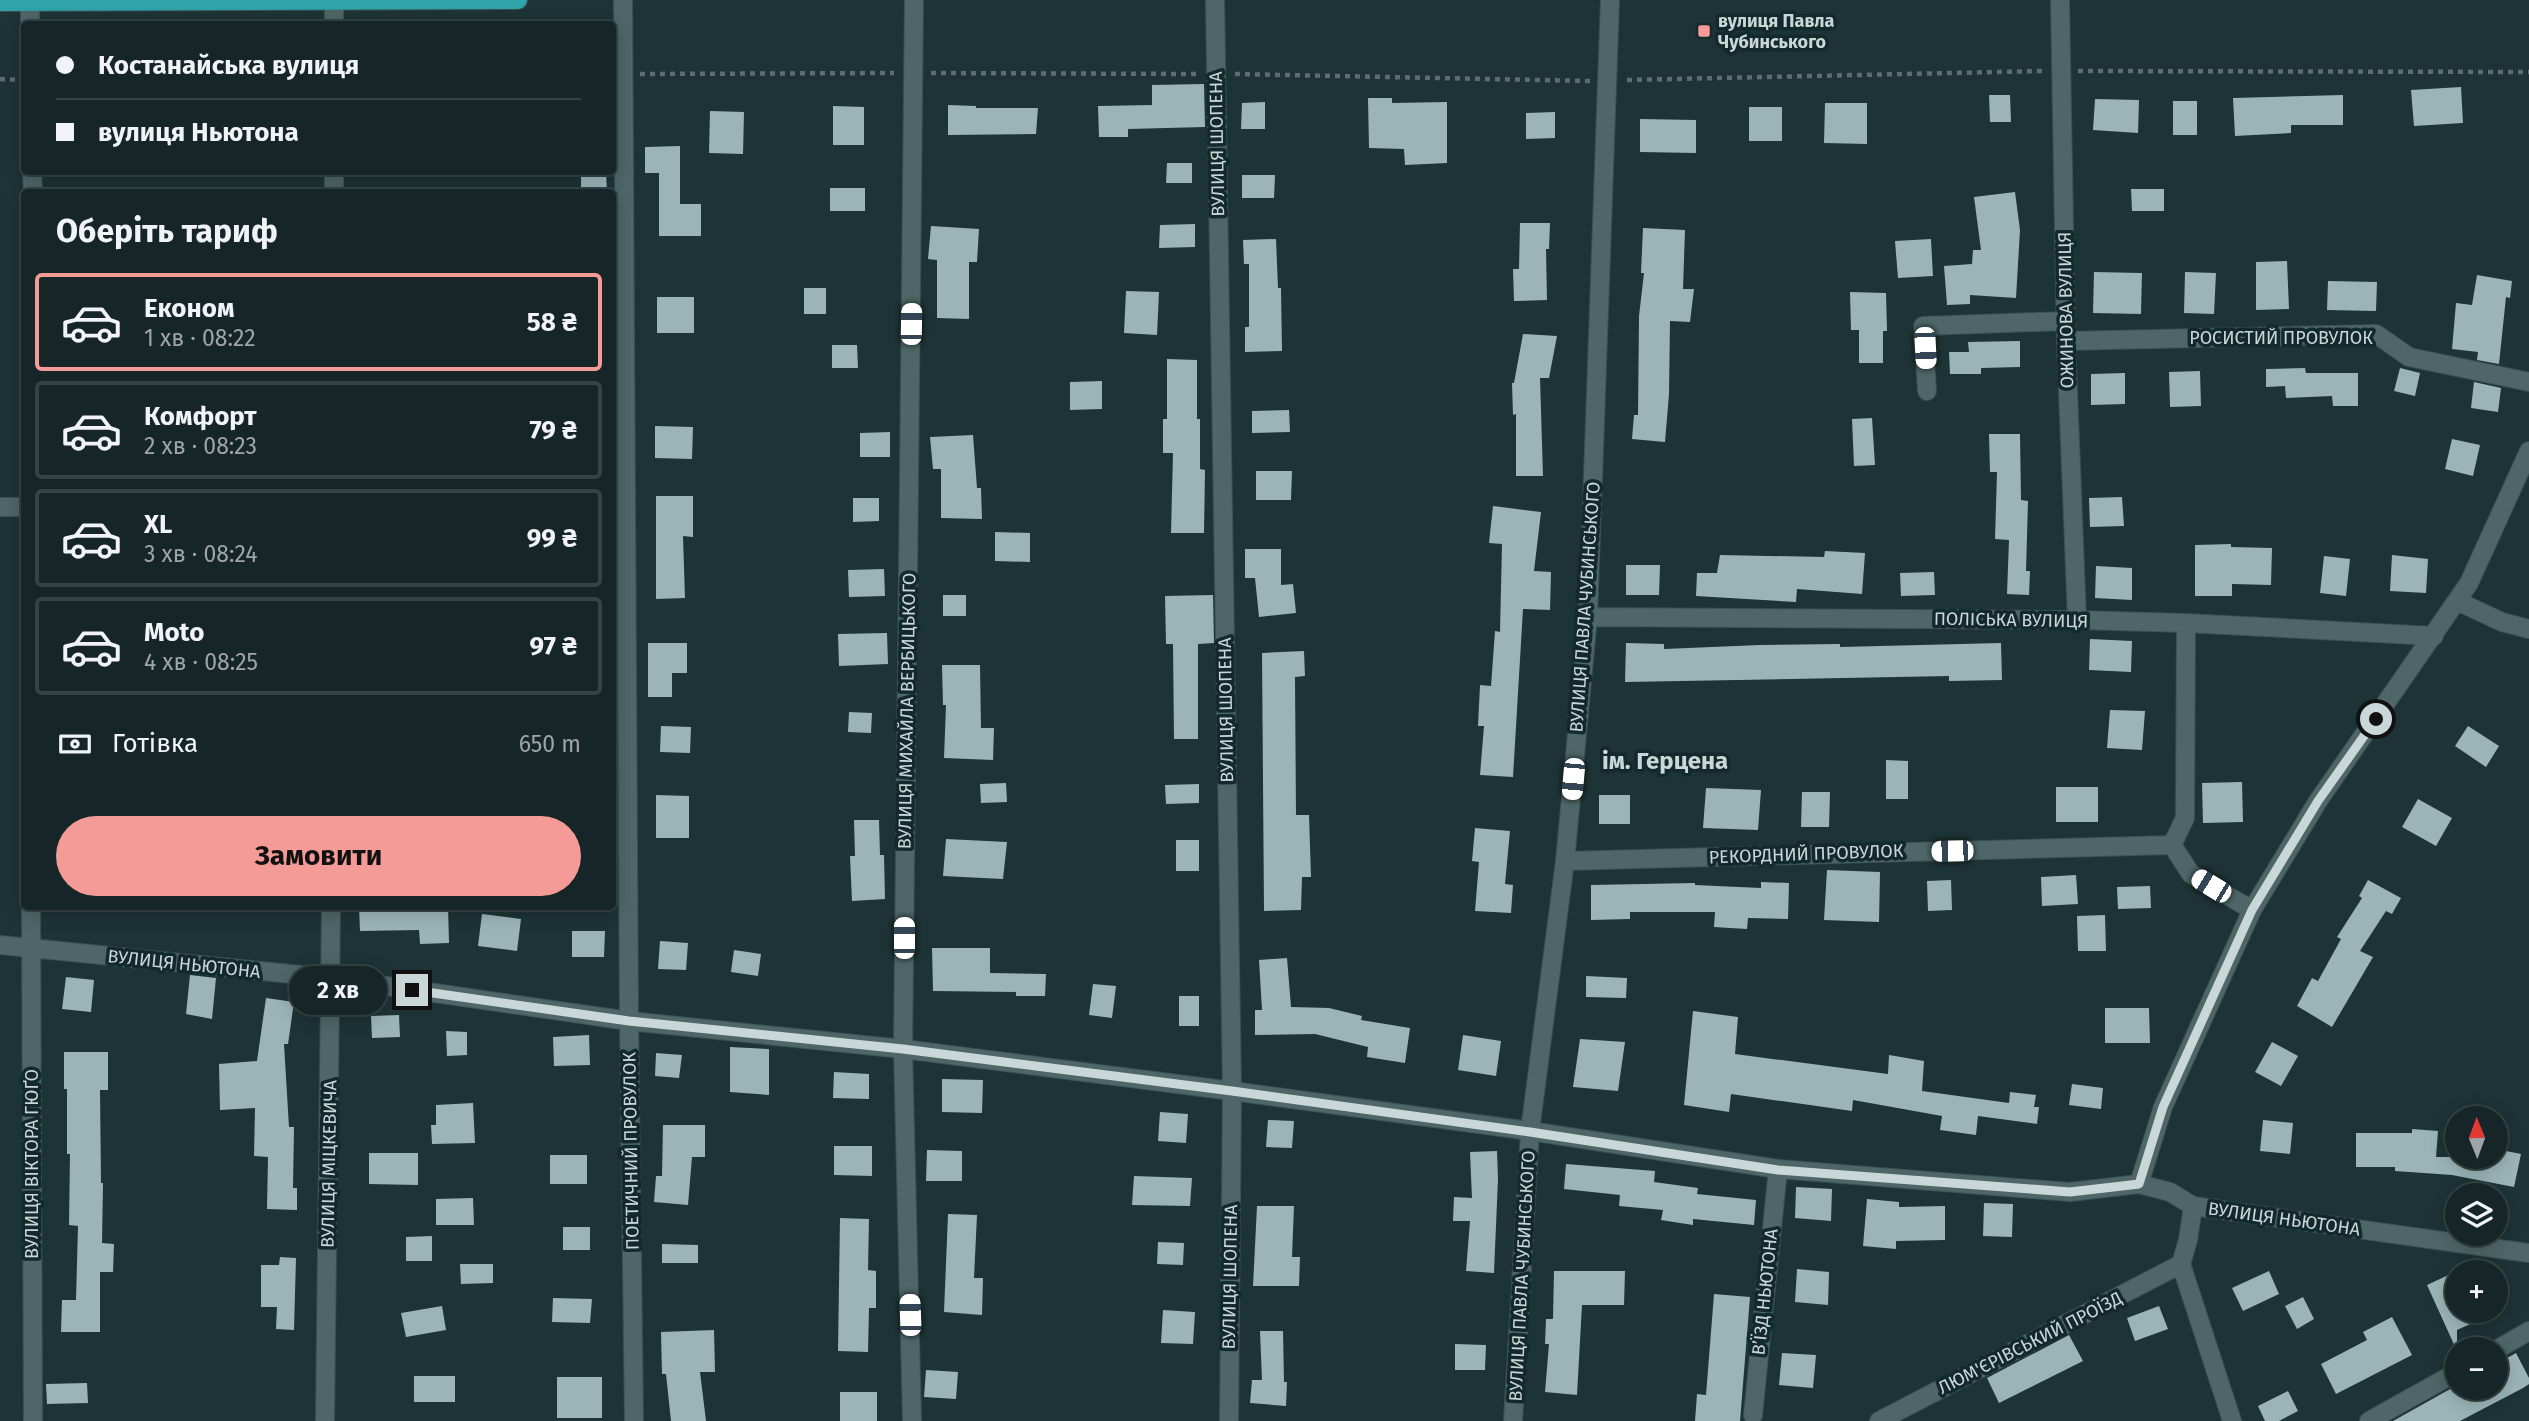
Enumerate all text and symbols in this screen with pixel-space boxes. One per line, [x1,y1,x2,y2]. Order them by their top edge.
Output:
place label: вулиця Павла Чубинського [1718,10,1835,53]
marker: вулиця Павла Чубинського [1696,23,1712,39]
text: Костанайська вулиця [98,50,359,81]
street label: ВУЛИЦЯ ШОПЕНА [1205,71,1229,217]
text: вулиця Ньютона [98,117,299,148]
text: Оберіть тариф [56,212,278,250]
street label: ОЖИНОВА ВУЛИЦЯ [2054,231,2078,389]
icon: car [60,291,123,354]
text: Економ [144,293,234,324]
car [901,303,922,345]
text: 58 ₴ [527,307,577,338]
text: 1 хв · 08:22 [144,324,256,352]
car [1914,326,1937,370]
street label: РОСИСТИЙ ПРОВУЛОК [2189,327,2373,349]
icon: car [60,399,123,462]
text: Комфорт [144,401,257,432]
text: 79 ₴ [529,415,577,446]
text: 2 хв · 08:23 [144,432,257,460]
street label: ВУЛИЦЯ ПАВЛА ЧУБИНСЬКОГО [1565,481,1605,733]
icon: car [60,507,123,570]
text: XL [144,509,172,540]
text: 99 ₴ [527,523,577,554]
text: 3 хв · 08:24 [144,540,257,568]
street label: ВУЛИЦЯ МИХАЙЛА ВЕРБИЦЬКОГО [894,573,920,849]
street label: ПОЛІСЬКА ВУЛИЦЯ [1934,608,2088,632]
icon: car [60,615,123,678]
text: Moto [144,617,204,648]
text: 97 ₴ [529,631,577,662]
street label: ВУЛИЦЯ ШОПЕНА [1214,637,1238,783]
text: 4 хв · 08:25 [144,648,258,676]
route start [2360,703,2392,735]
icon: cash [56,725,94,763]
text: Готівка [112,728,198,759]
text: 650 m [519,730,581,758]
district label: ім. Герцена [1602,747,1728,775]
car [1561,757,1586,801]
button: Замовити [56,816,581,896]
street label: РЕКОРДНИЙ ПРОВУЛОК [1708,840,1904,868]
car [1931,840,1974,862]
car [2188,866,2235,906]
car [894,917,915,959]
street label: ВУЛИЦЯ НЬЮТОНА [107,945,262,983]
callout: 2 хв [290,965,388,1014]
route end [396,974,428,1006]
text: 2 хв [317,976,359,1004]
street label: ПОЕТИЧНИЙ ПРОВУЛОК [618,1051,644,1250]
street label: ВУЛИЦЯ ВІКТОРА ГЮҐО [21,1069,43,1259]
street label: ВУЛИЦЯ МІЦКЕВИЧА [317,1079,341,1248]
north arrow [2445,1106,2508,1169]
map controls [2445,1106,2508,1400]
street label: ВУЛИЦЯ ПАВЛА ЧУБИНСЬКОГО [1504,1150,1540,1402]
button: layers [2445,1183,2508,1246]
street label: ВУЛИЦЯ НЬЮТОНА [2206,1197,2362,1241]
street label: ВУЛИЦЯ ШОПЕНА [1218,1204,1242,1350]
street label: В’ЇЗД НЬЮТОНА [1747,1227,1783,1356]
button: + [2445,1260,2508,1323]
street label: ЛЮМ'ЄРІВСЬКИЙ ПРОЇЗД [1934,1287,2126,1399]
car [899,1294,922,1336]
button: − [2445,1337,2508,1400]

